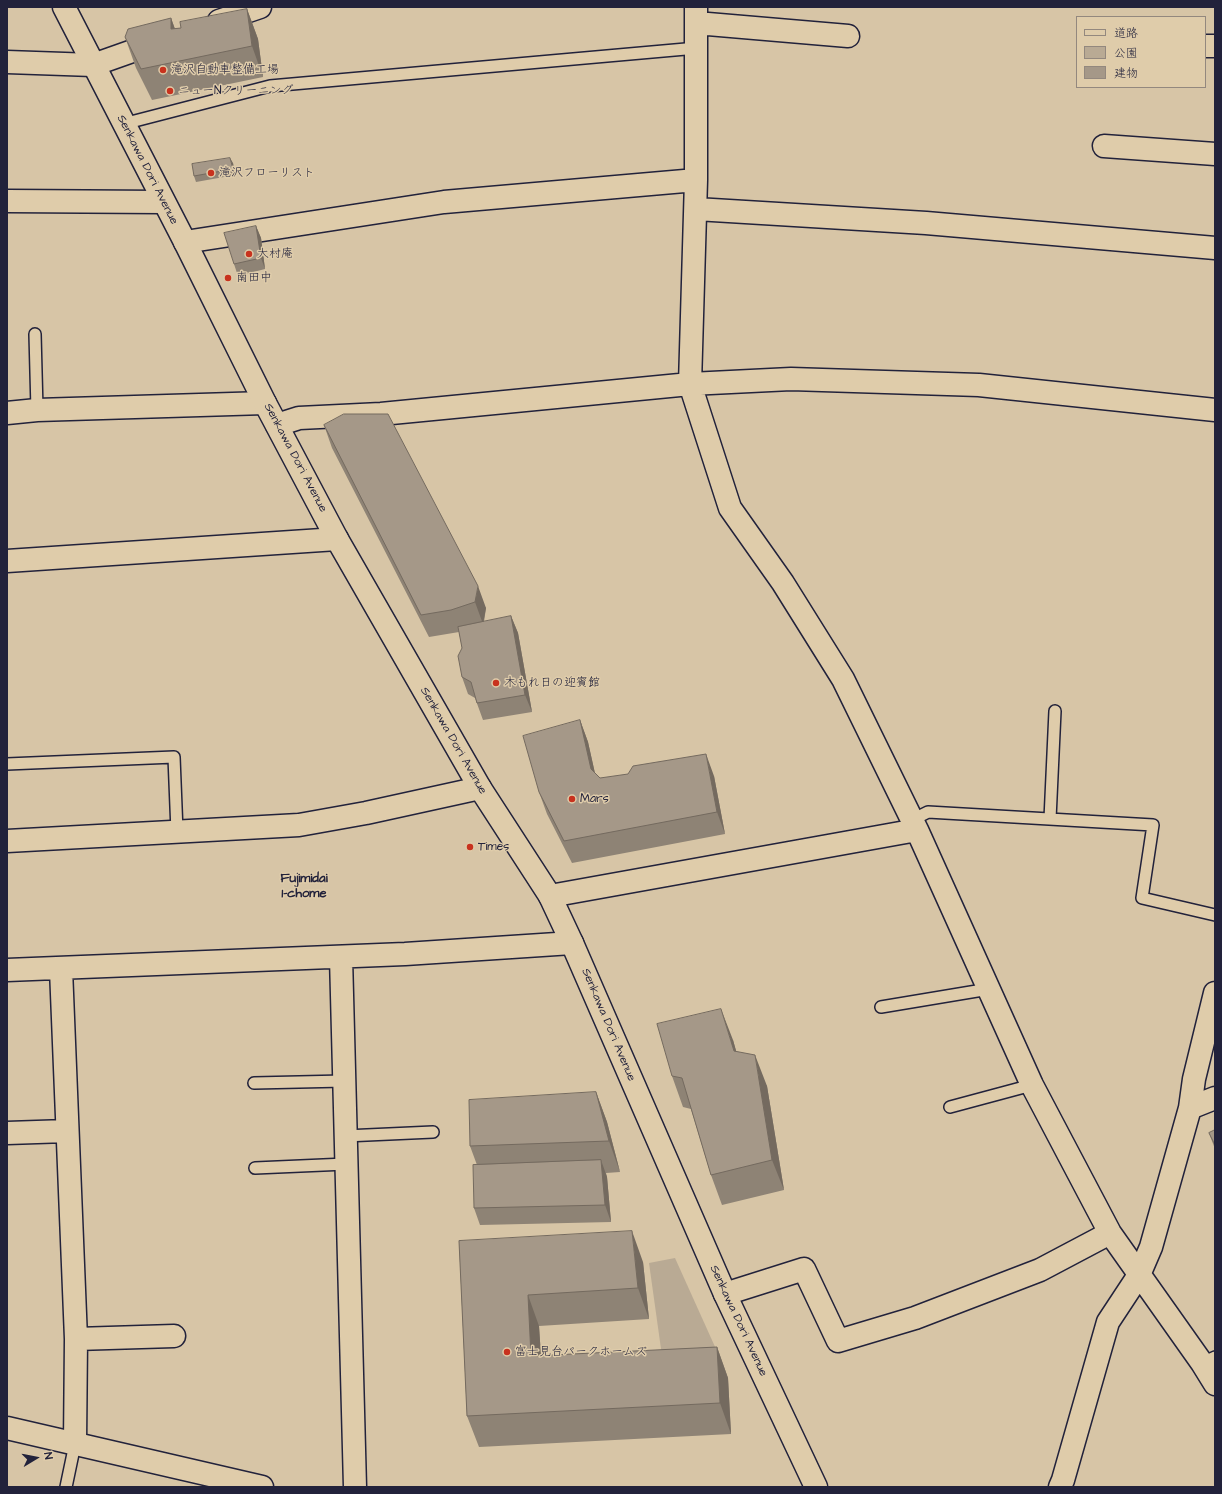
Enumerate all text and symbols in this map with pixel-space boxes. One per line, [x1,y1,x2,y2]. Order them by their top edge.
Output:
legend [1076,16,1206,88]
text: 道路 [1114,25,1138,42]
text: 公園 [1114,45,1138,62]
place label: 滝沢自動車整備工場 [171,63,279,77]
marker: 滝沢自動車整備工場 [158,65,168,75]
text: 建物 [1114,65,1138,82]
place label: ニューNクリーニング [178,84,294,98]
marker: ニューNクリーニング [165,86,175,96]
street label: Senkawa Dori Avenue [113,113,181,227]
place label: 滝沢フローリスト [219,166,315,180]
marker: 滝沢フローリスト [206,168,216,178]
place label: 大村庵 [257,247,293,261]
marker: 大村庵 [244,249,254,259]
place label: 南田中 [236,271,272,285]
marker: 南田中 [223,273,233,283]
street label: Senkawa Dori Avenue [260,401,330,515]
place label: 木もれ日の迎賓館 [504,676,600,690]
marker: 木もれ日の迎賓館 [491,678,501,688]
street label: Senkawa Dori Avenue [417,685,489,797]
place label: Mars [580,792,609,806]
marker: Mars [567,794,577,804]
place label: Times [478,840,509,854]
marker: Times [465,842,475,852]
district label: Fujimidai 1-chome [280,871,328,902]
street label: Senkawa Dori Avenue [578,966,638,1084]
street label: Senkawa Dori Avenue [706,1263,770,1379]
place label: 富士見台パークホームズ [515,1345,647,1359]
marker: 富士見台パークホームズ [502,1347,512,1357]
north arrow [16,1438,56,1478]
text: N [40,1451,56,1461]

